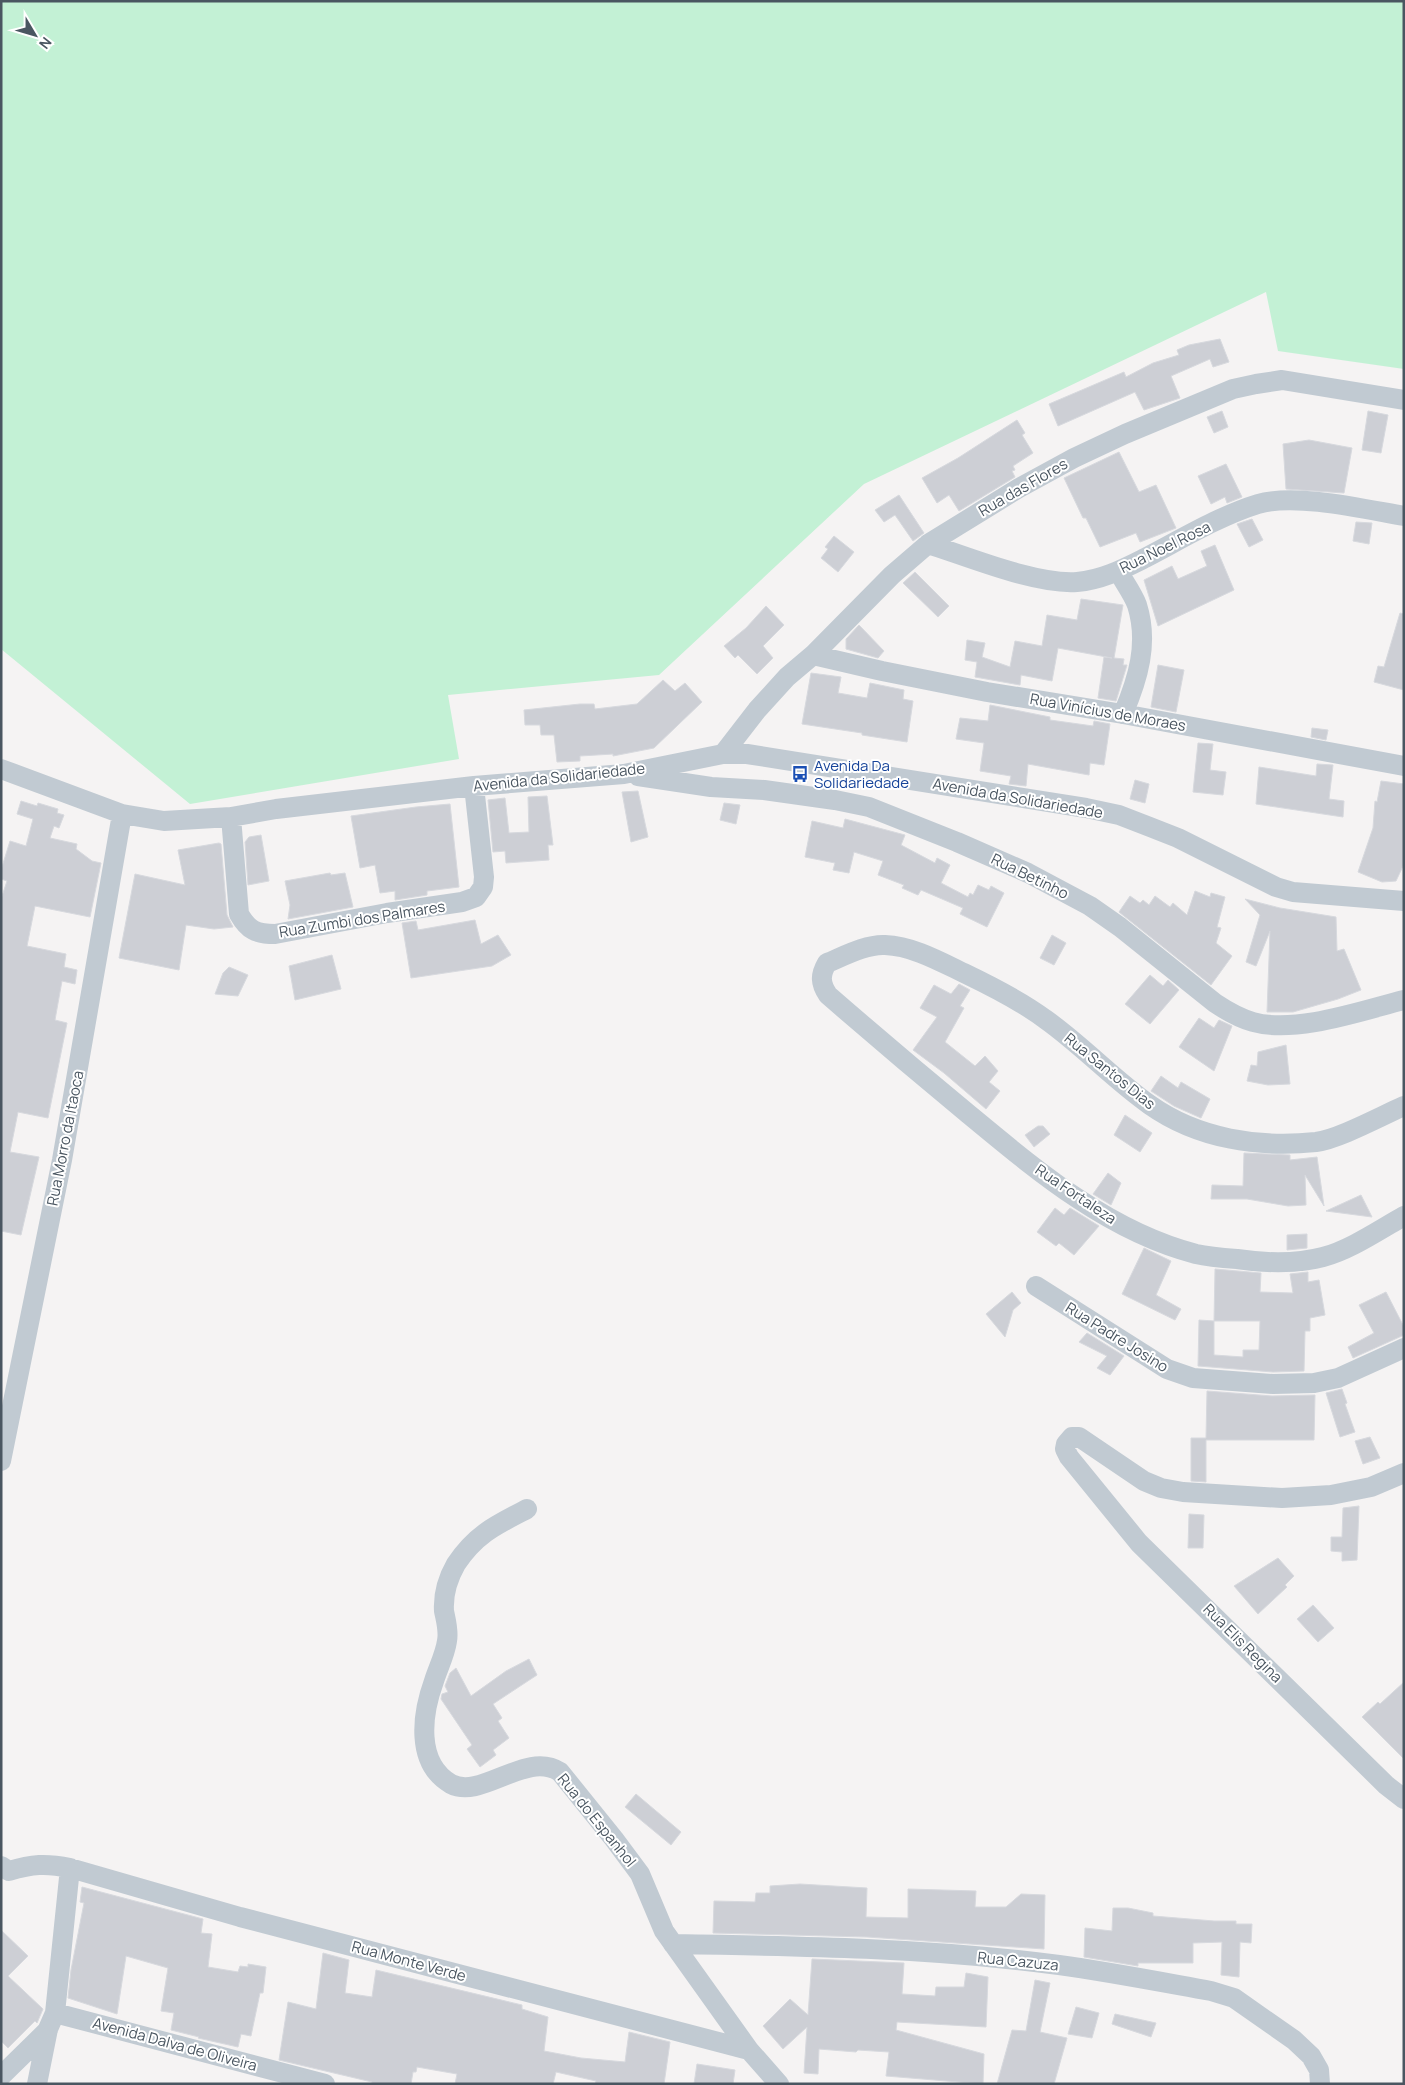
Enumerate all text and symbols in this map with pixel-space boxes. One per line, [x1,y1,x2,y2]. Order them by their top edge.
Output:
north arrow [10,10,60,60]
text: N [35,33,56,53]
street label: Rua das Flores [975,453,1071,521]
street label: Rua Noel Rosa [1116,516,1214,578]
street label: Rua Vinícius de Moraes [1028,688,1188,736]
place label: Avenida Da Solidariedade [814,755,909,793]
street label: Avenida da Solidariedade [472,758,646,796]
bus stop icon: Avenida Da Solidariedade [790,764,810,784]
street label: Avenida da Solidariedade [931,773,1105,823]
street label: Rua Betinho [988,848,1072,904]
street label: Rua Zumbi dos Palmares [277,895,447,943]
street label: Rua Santos Dias [1060,1028,1160,1114]
street label: Rua Morro da Itaoca [42,1069,88,1207]
street label: Rua Fortaleza [1031,1159,1121,1229]
street label: Rua Padre Josino [1062,1297,1173,1377]
street label: Rua Elis Regina [1199,1599,1287,1687]
street label: Rua do Espanhol [553,1769,641,1871]
street label: Rua Monte Verde [350,1936,469,1986]
street label: Rua Cazuza [976,1946,1060,1976]
street label: Avenida Dalva de Oliveira [90,2012,260,2076]

